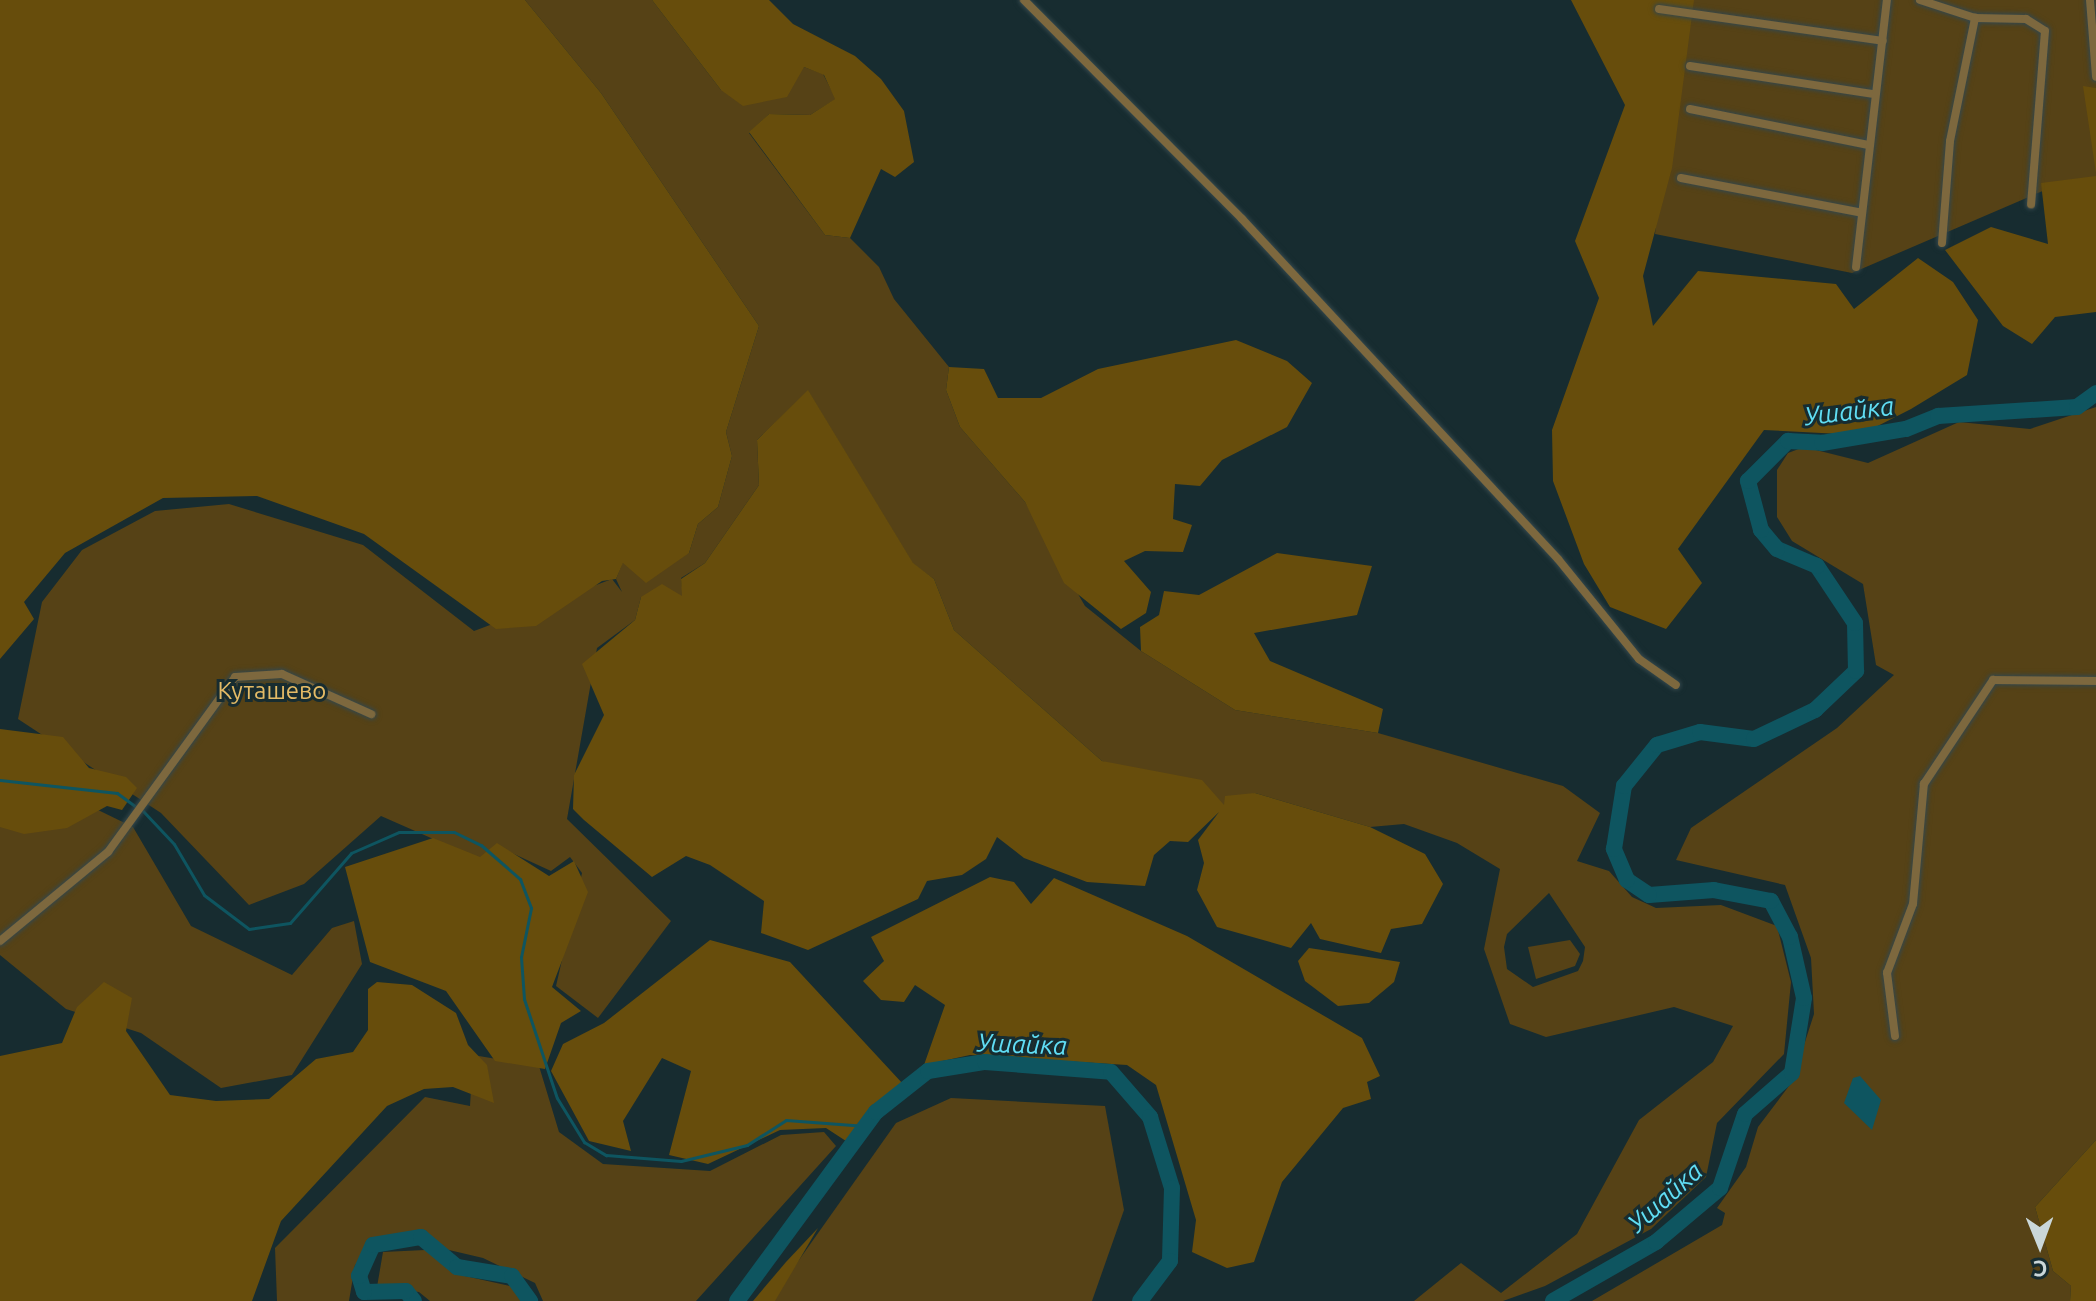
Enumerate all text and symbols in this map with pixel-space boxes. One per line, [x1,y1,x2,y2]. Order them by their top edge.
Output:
water label: Ушайка [1802,390,1896,432]
park label: Куташево [218,677,326,705]
water label: Ушайка [976,1027,1068,1061]
water label: Ушайка [1621,1155,1709,1239]
north arrow [2000,1205,2080,1285]
text: С [2033,1257,2048,1282]

